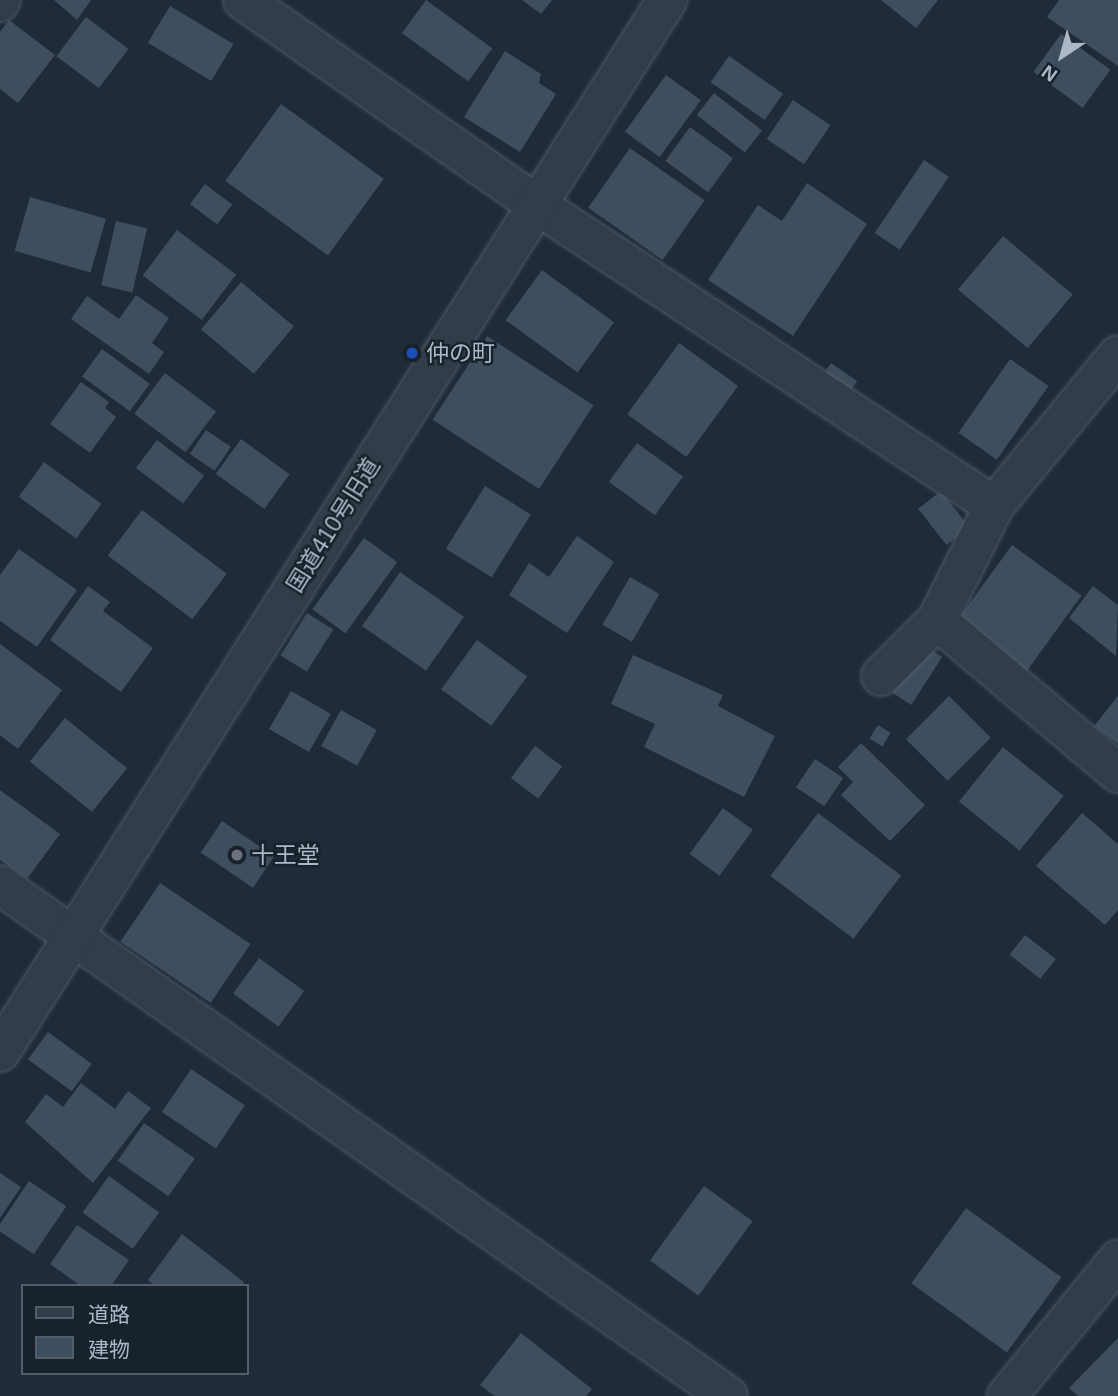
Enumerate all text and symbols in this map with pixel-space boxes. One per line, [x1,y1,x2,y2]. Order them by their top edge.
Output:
north arrow [1027,21,1097,91]
text: N [1038,61,1061,86]
place label: 仲の町 [426,339,495,367]
marker: 仲の町 [404,345,420,361]
street label: 国道410号旧道 [281,453,385,597]
place label: 十王堂 [251,841,320,869]
marker: 十王堂 [229,847,245,863]
legend [21,1284,248,1375]
text: 道路 [88,1303,130,1326]
text: 建物 [88,1338,130,1361]

